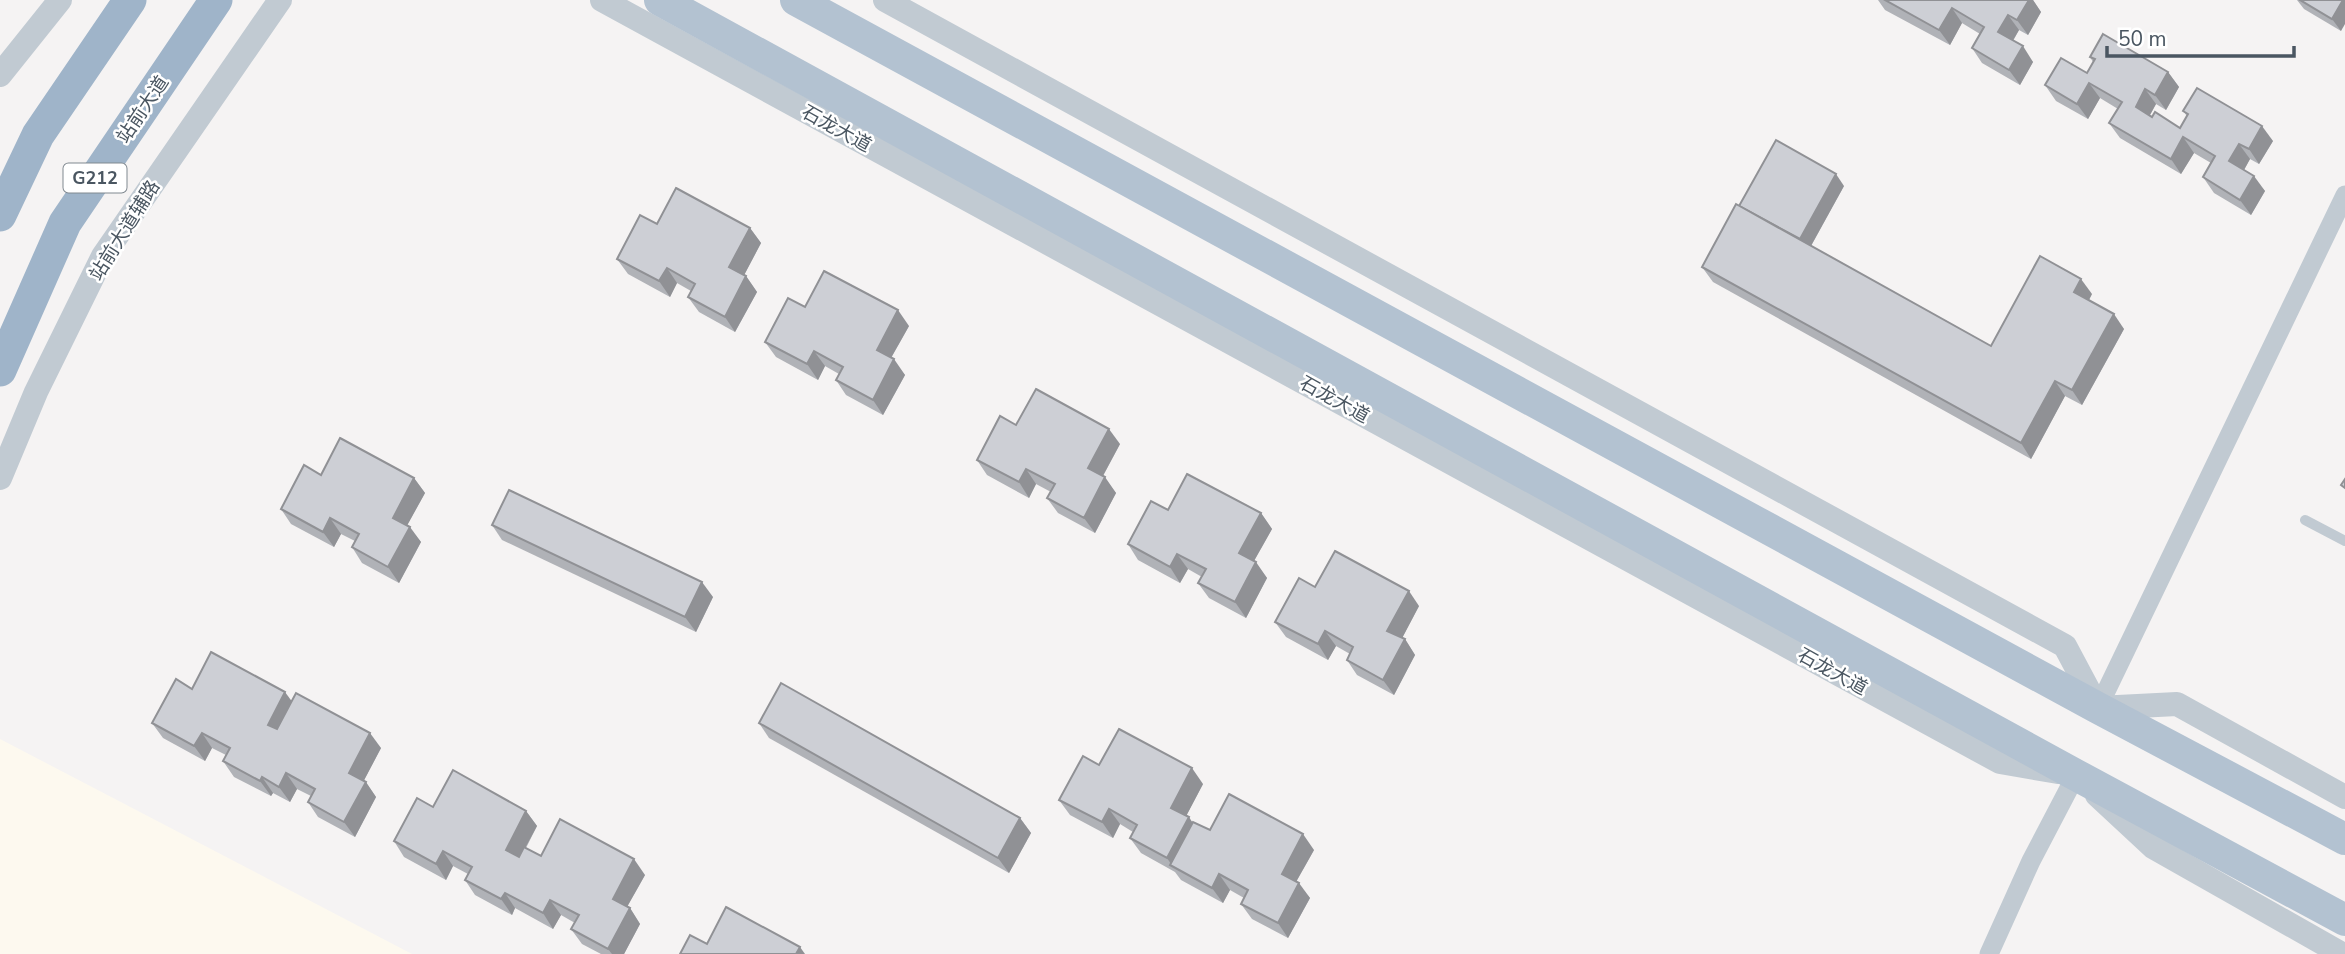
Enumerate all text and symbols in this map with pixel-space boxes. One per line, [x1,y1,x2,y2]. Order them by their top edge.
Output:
scale bar [2107,14,2294,58]
text: 50 m [2118,25,2167,53]
street label: 站前大道 [111,71,175,148]
street label: 石龙大道 [797,99,876,159]
road number: G212 [64,163,126,192]
street label: 站前大道辅路 [84,175,166,286]
street label: 石龙大道 [1295,370,1374,430]
street label: 石龙大道 [1793,642,1872,702]

